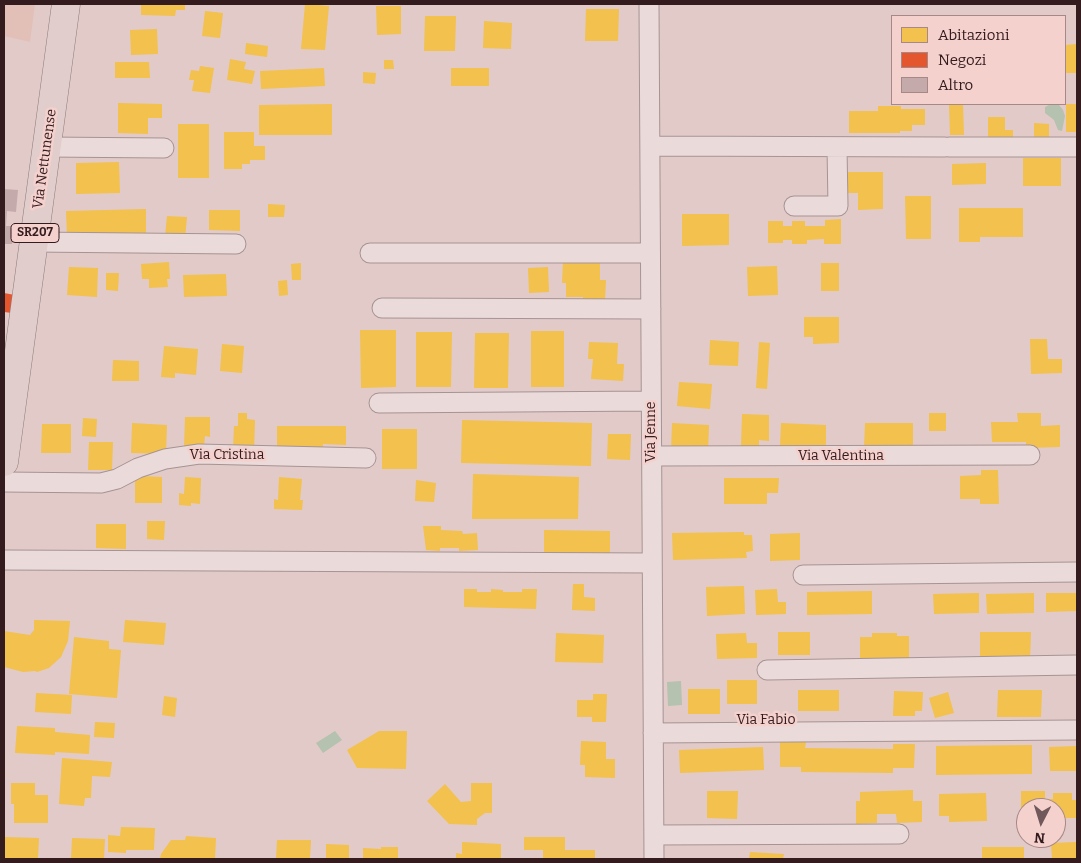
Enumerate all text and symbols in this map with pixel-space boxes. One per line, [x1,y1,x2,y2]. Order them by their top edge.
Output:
legend [891,15,1066,105]
text: Abitazioni [938,26,1009,44]
text: Negozi [938,51,986,69]
text: Altro [938,76,973,94]
street label: Via Nettunense [30,108,60,210]
road number: SR207 [11,224,59,242]
street label: Via Jenne [643,401,659,463]
street label: Via Cristina [190,447,264,463]
street label: Via Valentina [798,448,884,464]
street label: Via Fabio [737,712,795,728]
north arrow [1016,798,1066,848]
text: N [1034,829,1046,846]

